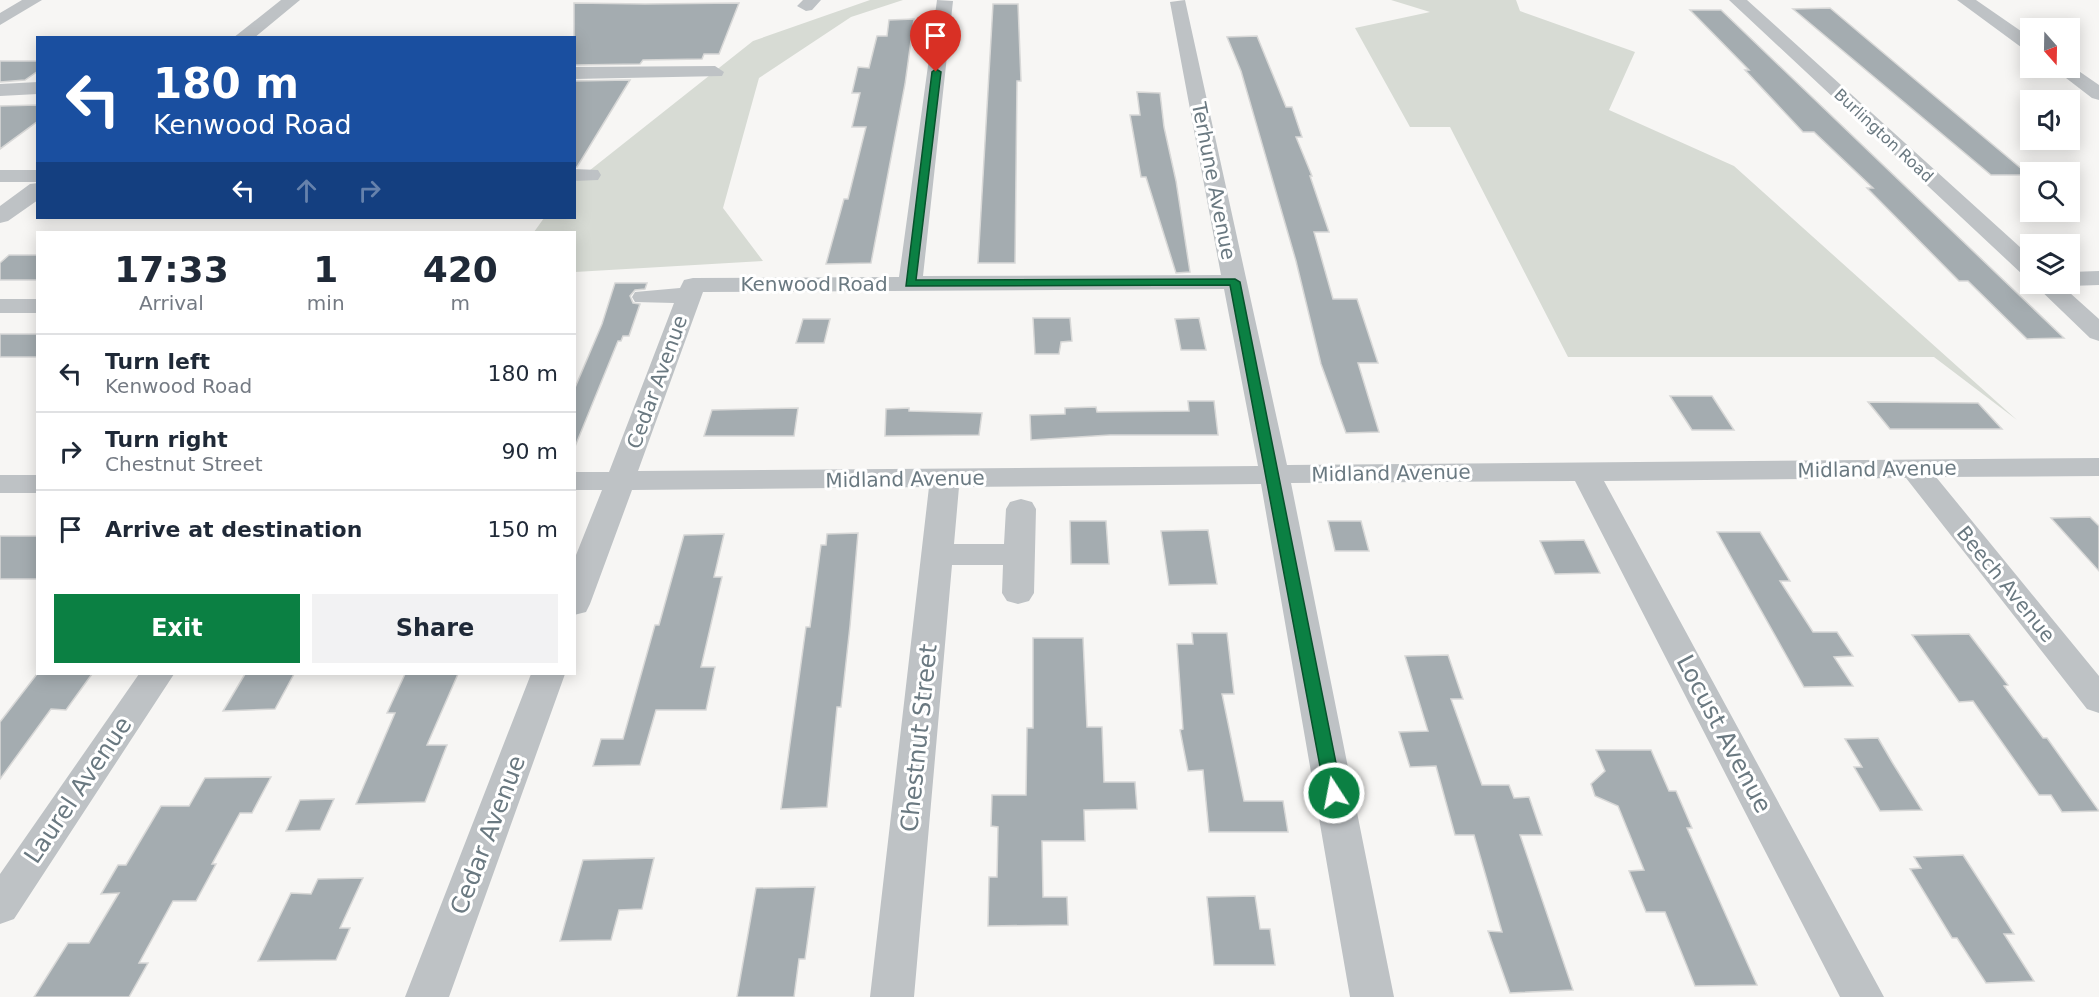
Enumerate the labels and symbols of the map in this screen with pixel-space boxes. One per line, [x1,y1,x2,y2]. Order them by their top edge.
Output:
pin [910,10,961,72]
north arrow [2020,18,2080,78]
street label: Burlington Road [1830,85,1937,186]
street label: Terhune Avenue [1187,99,1241,262]
street label: Kenwood Road [740,272,888,296]
street label: Cedar Avenue [622,312,692,452]
street label: Midland Avenue [1797,456,1957,482]
street label: Midland Avenue [1311,460,1471,486]
street label: Midland Avenue [825,466,985,492]
street label: Beech Avenue [1952,521,2060,647]
street label: Chestnut Street [895,643,943,833]
street label: Locust Avenue [1671,650,1777,818]
street label: Laurel Avenue [19,711,137,869]
street label: Cedar Avenue [445,751,531,919]
position arrow [1302,761,1366,825]

